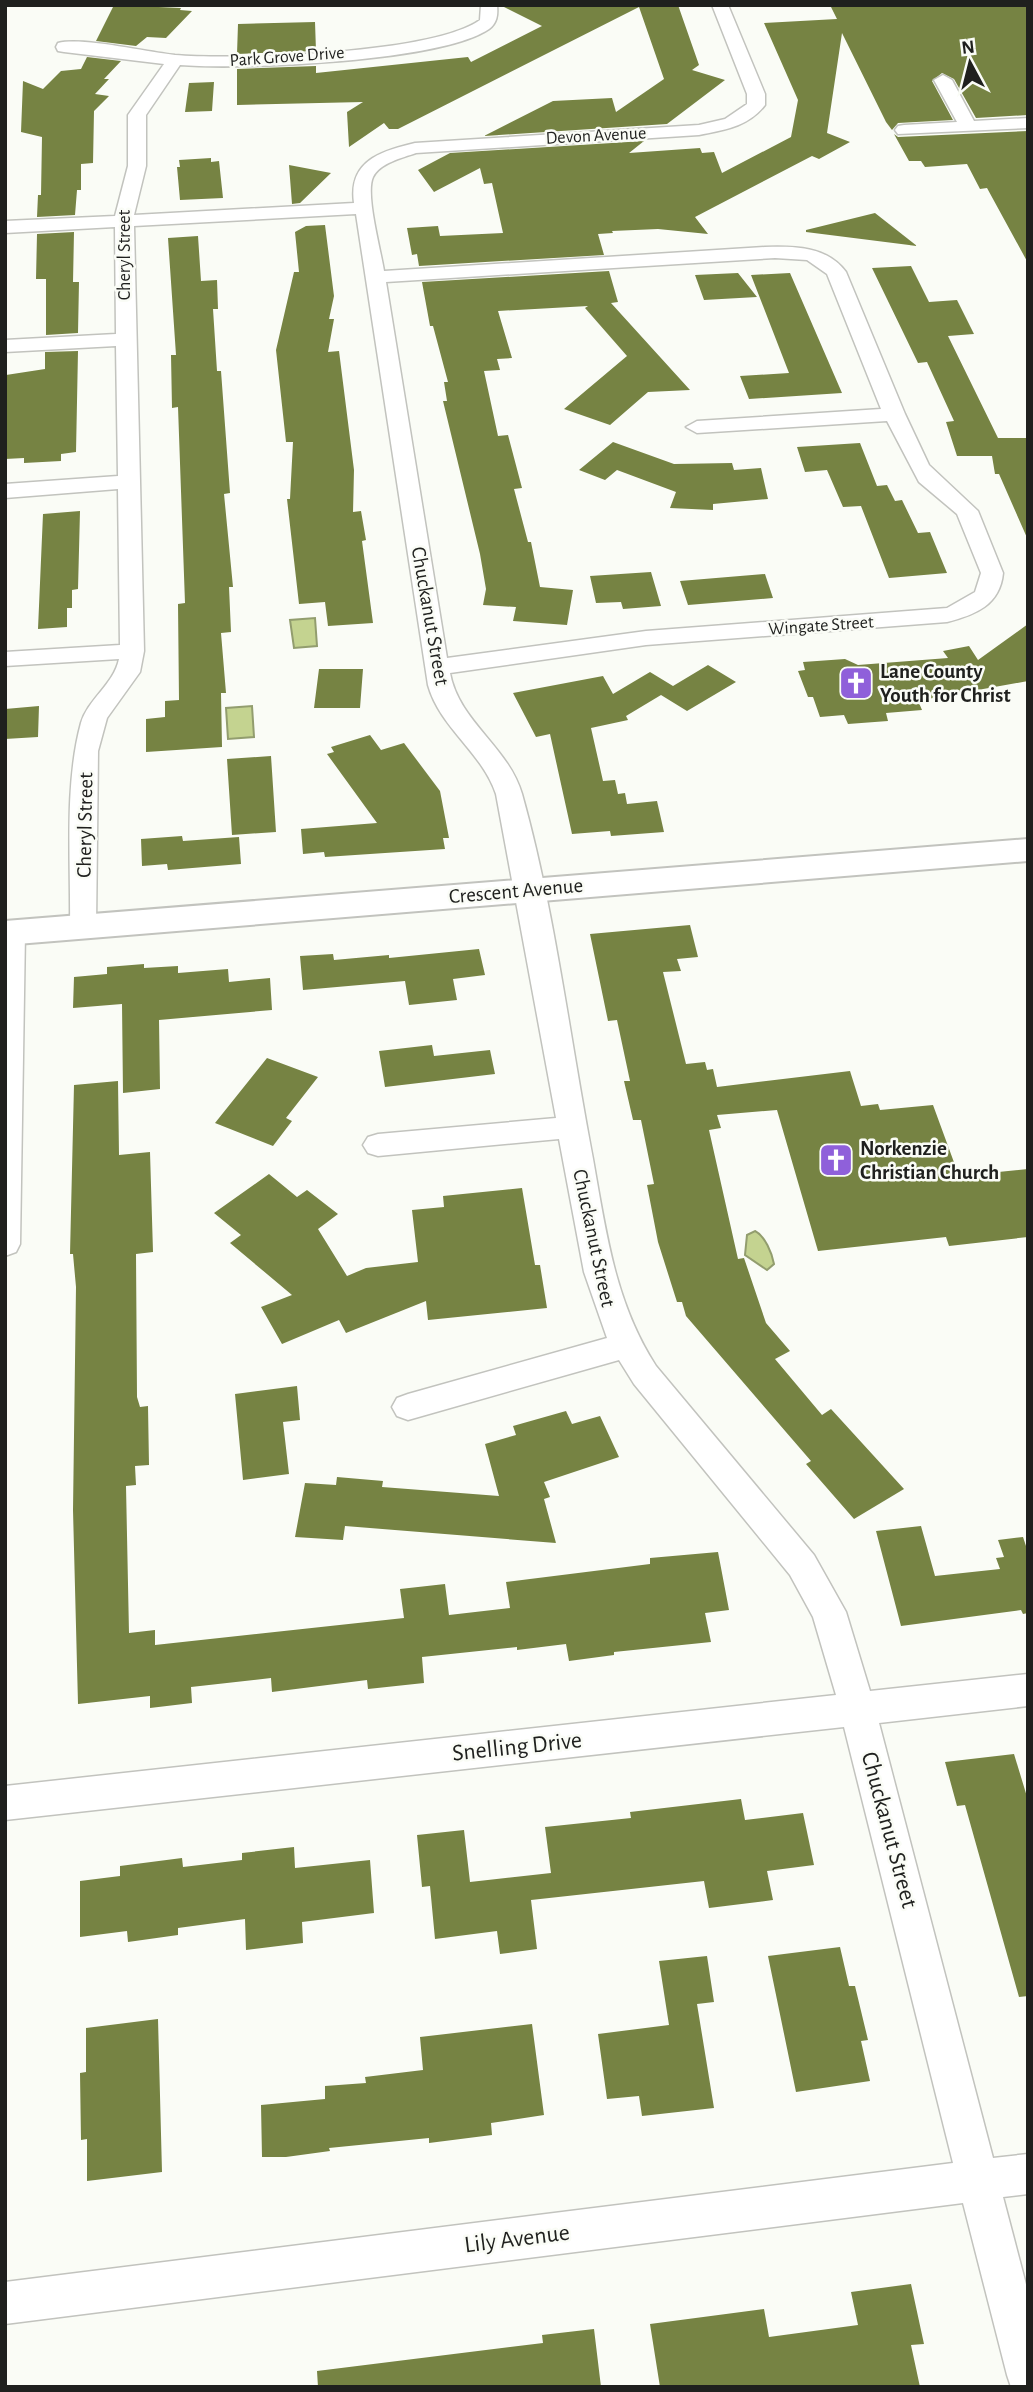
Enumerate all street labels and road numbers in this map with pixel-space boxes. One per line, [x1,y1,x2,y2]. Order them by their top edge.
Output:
street label: Park Grove Drive [229,44,345,70]
street label: Devon Avenue [545,124,647,148]
street label: Cheryl Street [116,209,134,300]
street label: Chuckanut Street [407,545,453,687]
street label: Wingate Street [768,613,875,639]
street label: Cheryl Street [74,772,96,878]
street label: Crescent Avenue [448,875,584,907]
street label: Chuckanut Street [569,1167,619,1309]
street label: Snelling Drive [451,1728,583,1766]
street label: Chuckanut Street [857,1749,921,1911]
street label: Lily Avenue [463,2221,571,2257]

